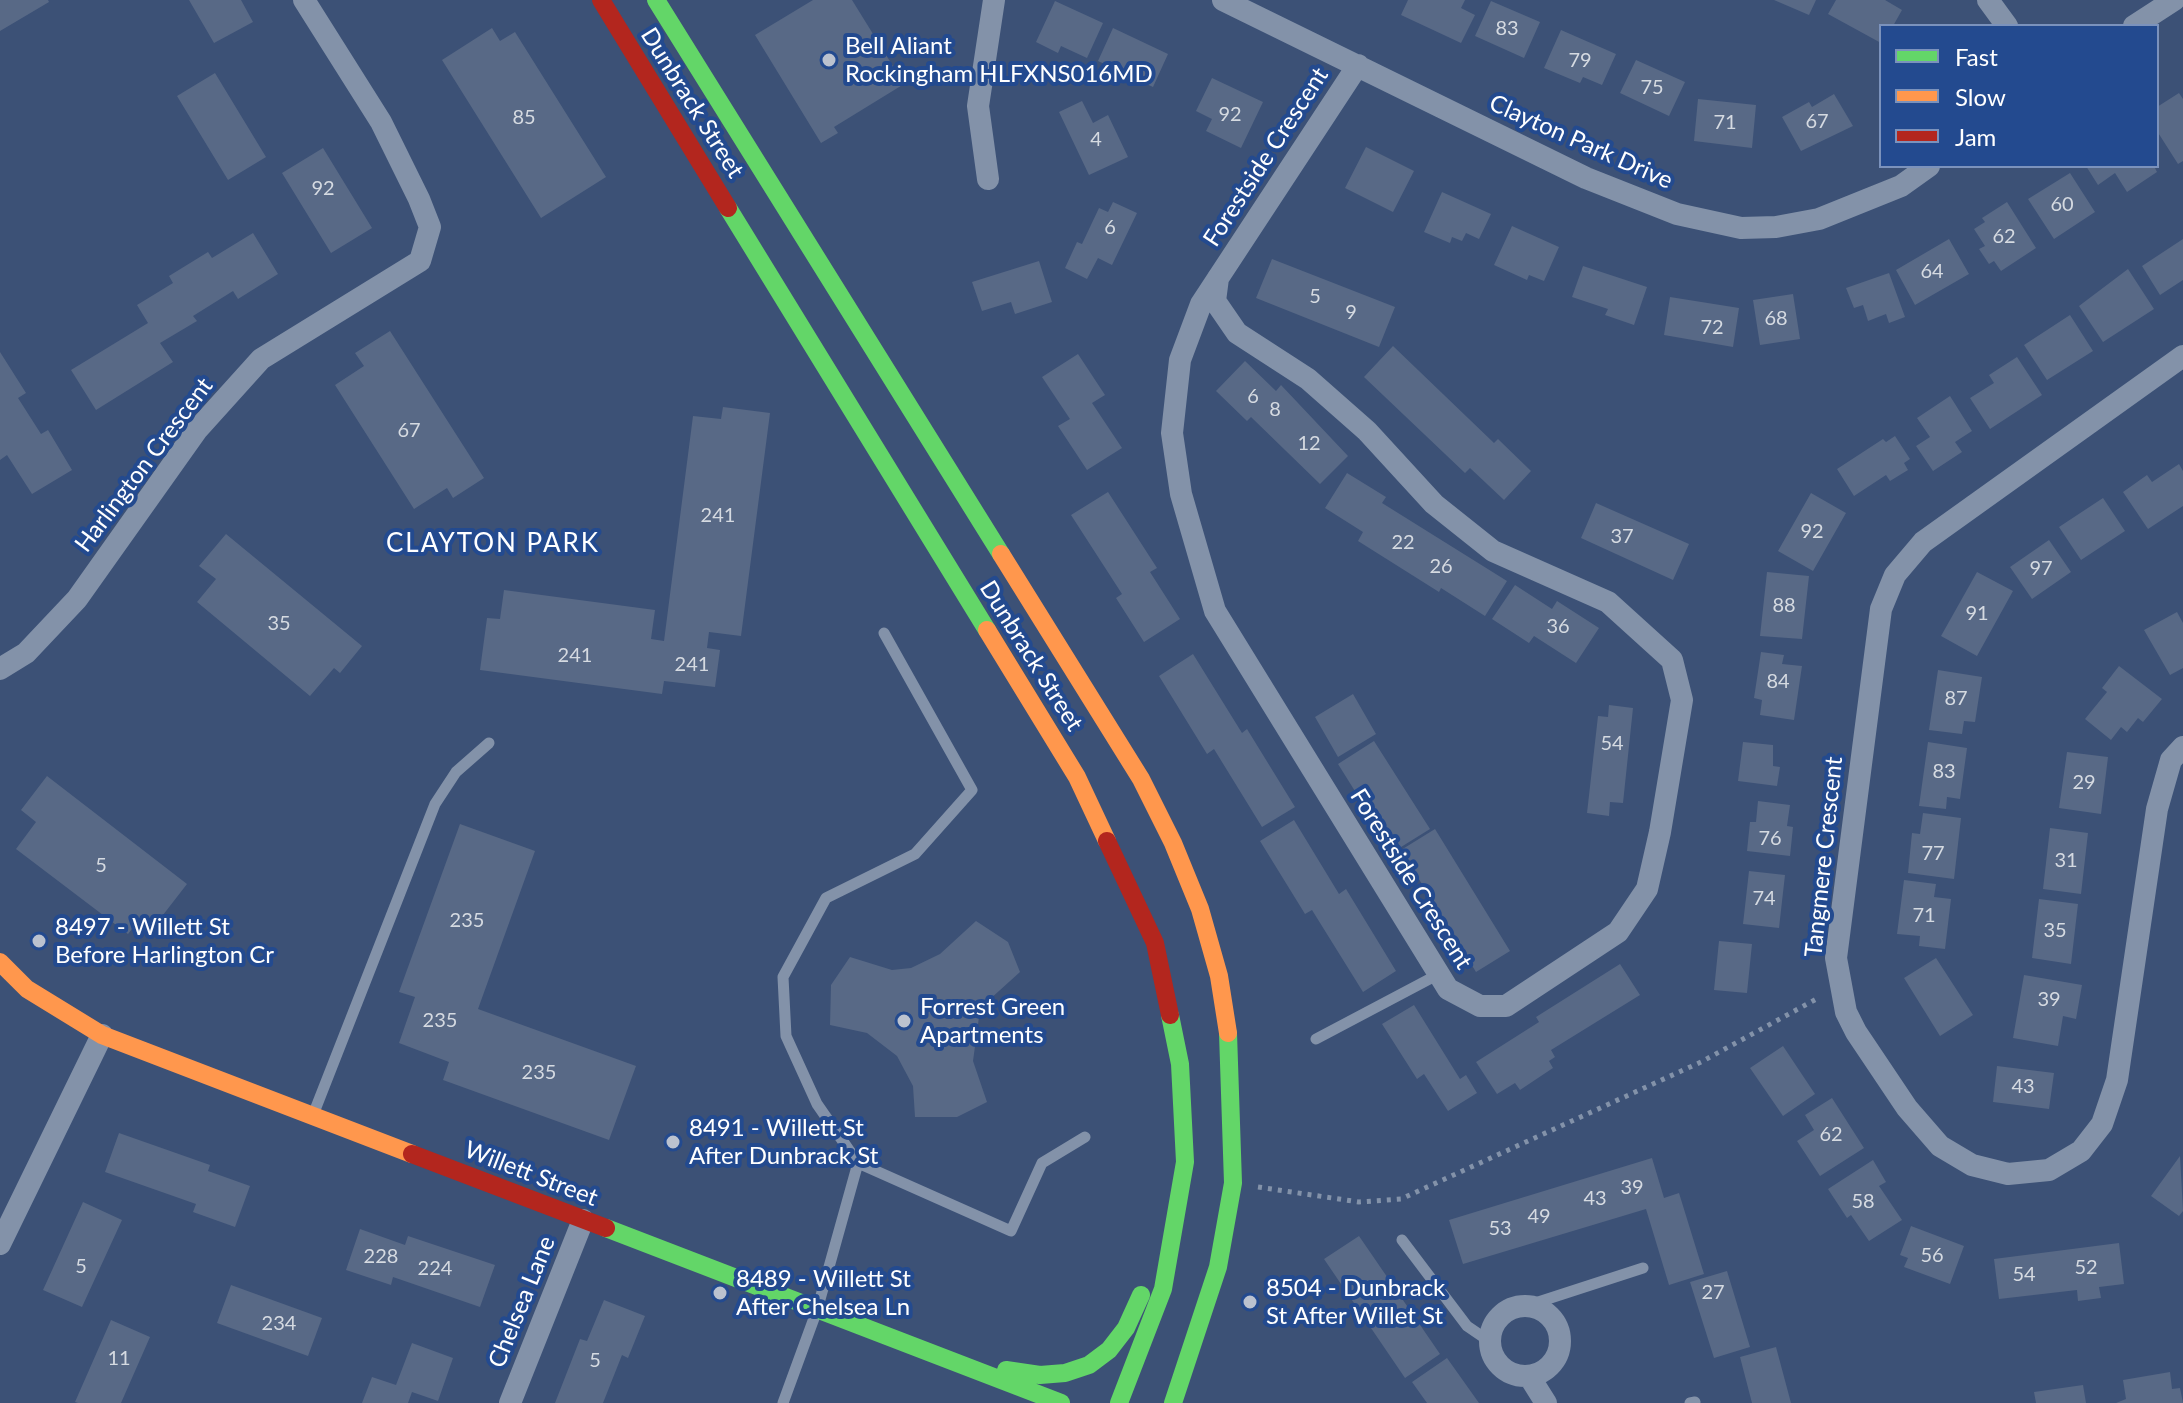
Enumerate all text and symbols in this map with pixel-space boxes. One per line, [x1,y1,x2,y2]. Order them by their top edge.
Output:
house number: 83 [1495,17,1519,41]
street label: Dunbrack Street [634,23,750,183]
legend [1879,24,2159,168]
place label: Bell Aliant Rockingham HLFXNS016MD [845,32,1153,88]
text: Fast [1955,42,1998,71]
house number: 79 [1568,49,1592,73]
marker: Bell Aliant Rockingham HLFXNS016MD [820,51,838,69]
street label: Forestside Crescent [1197,62,1335,252]
house number: 75 [1640,76,1664,100]
text: Slow [1955,82,2006,111]
street label: Clayton Park Drive [1485,89,1677,195]
house number: 92 [1218,103,1242,127]
house number: 85 [512,106,536,130]
house number: 67 [1805,110,1829,134]
house number: 71 [1713,111,1737,135]
text: Jam [1955,122,1996,151]
house number: 4 [1090,128,1102,152]
house number: 92 [311,177,335,201]
house number: 60 [2050,193,2074,217]
house number: 6 [1104,216,1116,240]
house number: 62 [1992,225,2016,249]
house number: 64 [1920,260,1944,284]
house number: 5 [1309,285,1321,309]
house number: 9 [1345,301,1357,325]
house number: 68 [1764,307,1788,331]
house number: 72 [1700,316,1724,340]
street label: Harlington Crescent [69,372,219,558]
house number: 6 [1247,385,1259,409]
house number: 8 [1269,398,1281,422]
house number: 67 [397,419,421,443]
house number: 12 [1297,432,1321,456]
house number: 241 [701,504,735,528]
house number: 92 [1800,520,1824,544]
house number: 37 [1610,525,1634,549]
district label: CLAYTON PARK [386,528,600,560]
house number: 22 [1391,531,1415,555]
house number: 26 [1429,555,1453,579]
house number: 97 [2029,557,2053,581]
street label: Dunbrack Street [973,576,1089,736]
house number: 88 [1772,594,1796,618]
house number: 91 [1965,602,1989,626]
house number: 35 [267,612,291,636]
house number: 36 [1546,615,1570,639]
house number: 241 [558,644,592,668]
house number: 241 [675,653,709,677]
house number: 84 [1766,670,1790,694]
house number: 87 [1944,687,1968,711]
house number: 54 [1600,732,1624,756]
street label: Tangmere Crescent [1799,755,1849,959]
house number: 83 [1932,760,1956,784]
house number: 29 [2072,771,2096,795]
street label: Forestside Crescent [1344,783,1478,975]
house number: 76 [1758,827,1782,851]
house number: 77 [1921,842,1945,866]
house number: 31 [2054,849,2078,873]
house number: 5 [95,854,107,878]
house number: 74 [1752,887,1776,911]
house number: 71 [1912,904,1936,928]
house number: 235 [450,909,484,933]
place label: 8497 - Willett St Before Harlington Cr [55,913,274,969]
house number: 35 [2043,919,2067,943]
marker: 8497 - Willett St Before Harlington Cr [30,932,48,950]
house number: 39 [2037,988,2061,1012]
place label: Forrest Green Apartments [920,993,1065,1049]
house number: 235 [423,1009,457,1033]
marker: Forrest Green Apartments [895,1012,913,1030]
house number: 235 [522,1061,556,1085]
house number: 43 [2011,1075,2035,1099]
place label: 8491 - Willett St After Dunbrack St [689,1114,878,1170]
house number: 62 [1819,1123,1843,1147]
marker: 8491 - Willett St After Dunbrack St [664,1133,682,1151]
street label: Willett Street [460,1135,602,1213]
house number: 39 [1620,1176,1644,1200]
house number: 43 [1583,1187,1607,1211]
house number: 58 [1851,1190,1875,1214]
house number: 49 [1527,1205,1551,1229]
house number: 53 [1488,1217,1512,1241]
street label: Chelsea Lane [483,1232,561,1372]
house number: 56 [1920,1244,1944,1268]
house number: 228 [364,1245,398,1269]
house number: 5 [75,1255,87,1279]
house number: 52 [2074,1256,2098,1280]
house number: 224 [418,1257,452,1281]
house number: 54 [2012,1263,2036,1287]
place label: 8489 - Willett St After Chelsea Ln [736,1265,911,1321]
place label: 8504 - Dunbrack St After Willet St [1266,1274,1445,1330]
house number: 27 [1701,1281,1725,1305]
marker: 8489 - Willett St After Chelsea Ln [711,1284,729,1302]
marker: 8504 - Dunbrack St After Willet St [1241,1293,1259,1311]
house number: 234 [262,1312,296,1336]
house number: 11 [107,1347,131,1371]
house number: 5 [589,1349,601,1373]

